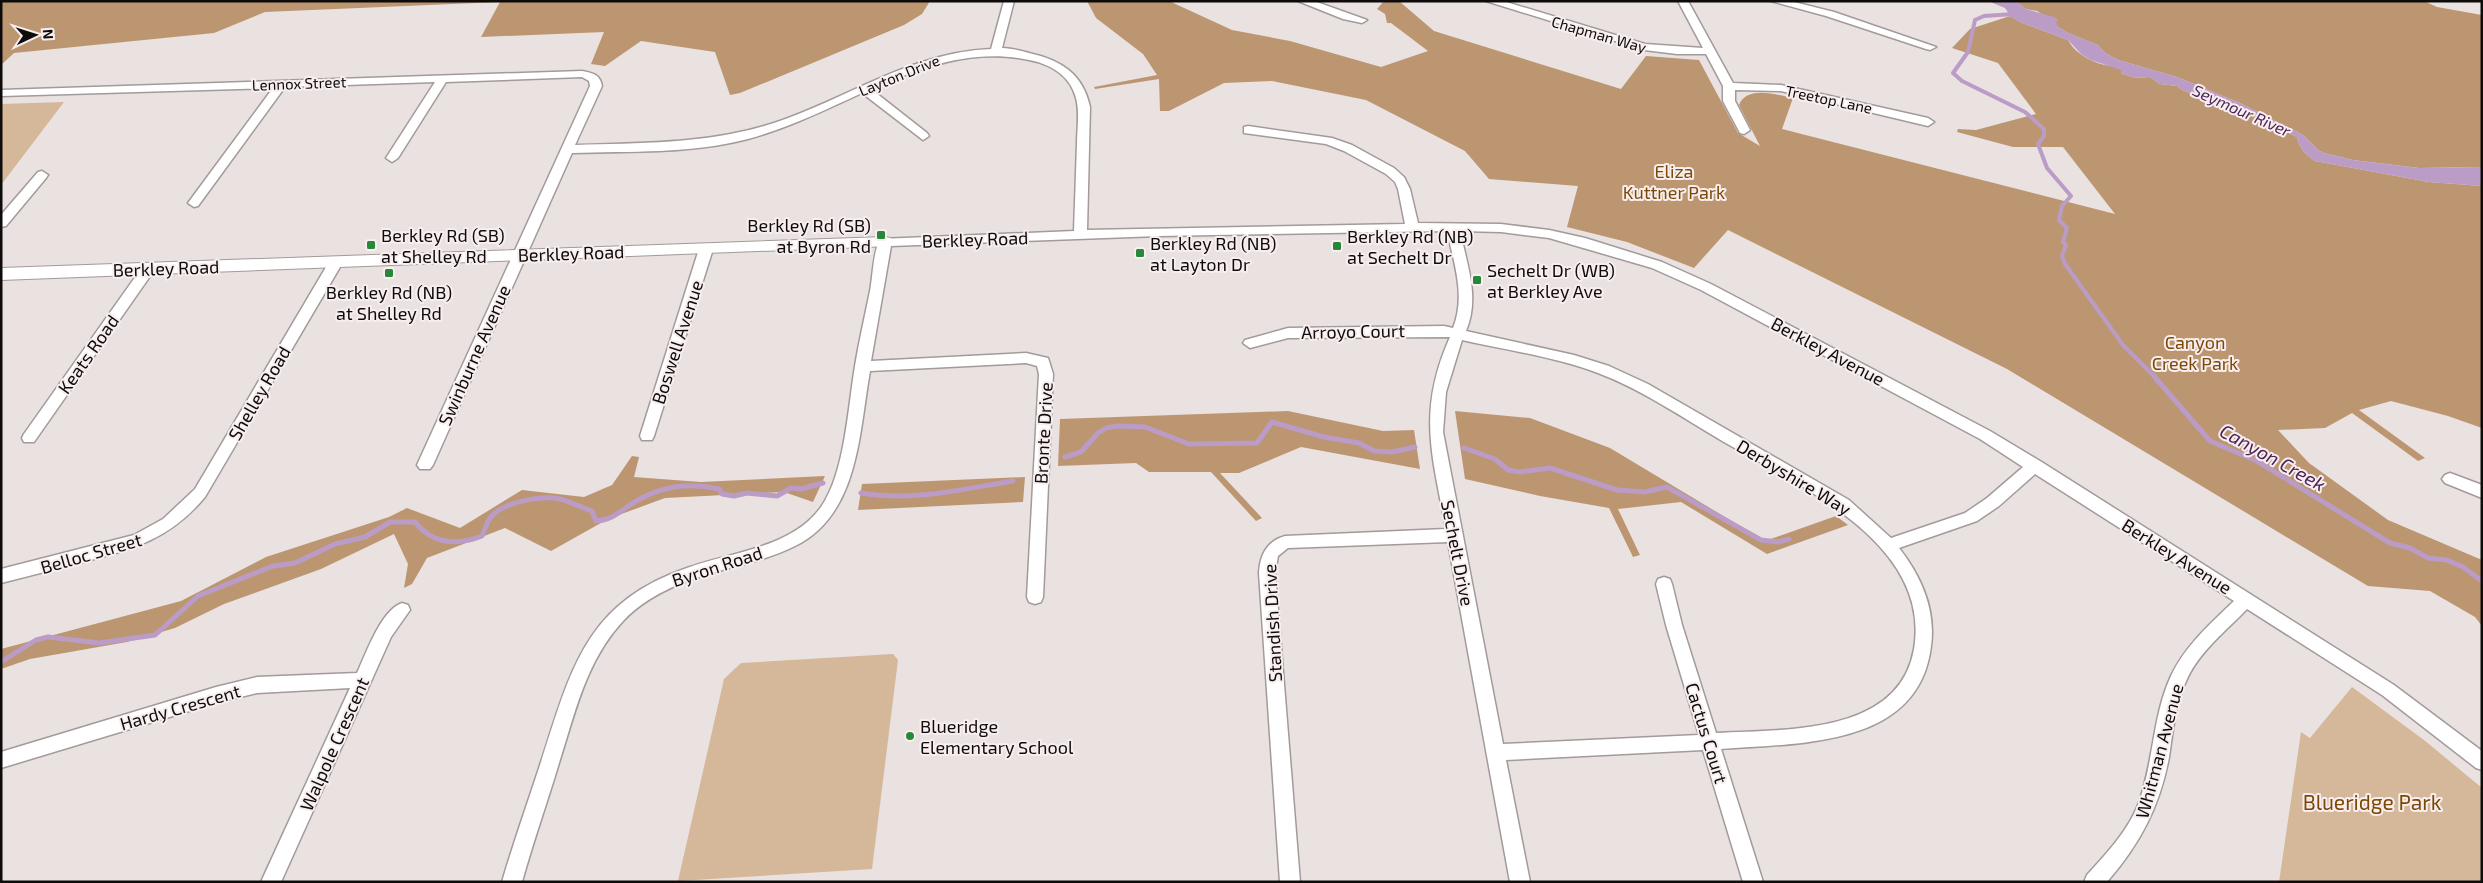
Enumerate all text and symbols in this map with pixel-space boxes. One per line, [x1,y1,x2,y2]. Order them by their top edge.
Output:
north arrow [10,10,60,60]
street label: Chapman Way [1550,12,1648,56]
text: N [40,28,57,40]
street label: Layton Drive [856,51,942,99]
street label: Lennox Street [251,72,347,94]
water label: Seymour River [2190,80,2294,141]
street label: Treetop Lane [1784,81,1874,117]
park label: Eliza Kuttner Park [1623,160,1725,203]
place label: Berkley Rd (SB) at Byron Rd [747,214,871,257]
place label: Berkley Rd (SB) at Shelley Rd [381,224,505,267]
place label: Berkley Rd (NB) at Sechelt Dr [1347,225,1473,268]
street label: Berkley Road [921,226,1029,252]
marker: Berkley Rd (SB) at Byron Rd [875,229,887,241]
place label: Berkley Rd (NB) at Layton Dr [1150,232,1276,275]
marker: Berkley Rd (SB) at Shelley Rd [365,239,377,251]
street label: Berkley Road [517,240,625,266]
marker: Berkley Rd (NB) at Sechelt Dr [1331,240,1343,252]
marker: Berkley Rd (NB) at Layton Dr [1134,247,1146,259]
street label: Berkley Road [112,255,220,281]
place label: Sechelt Dr (WB) at Berkley Ave [1487,259,1615,302]
marker: Berkley Rd (NB) at Shelley Rd [383,267,395,279]
marker: Sechelt Dr (WB) at Berkley Ave [1471,274,1483,286]
street label: Boswell Avenue [647,277,707,407]
place label: Berkley Rd (NB) at Shelley Rd [326,281,452,324]
street label: Swinburne Avenue [433,281,515,429]
street label: Keats Road [53,310,123,398]
street label: Berkley Avenue [1768,312,1888,390]
street label: Arroyo Court [1301,319,1405,343]
park label: Canyon Creek Park [2152,331,2238,374]
street label: Shelley Road [223,342,295,444]
street label: Bronte Drive [1029,381,1057,485]
water label: Canyon Creek [2216,419,2330,496]
street label: Derbyshire Way [1733,434,1855,520]
street label: Sechelt Drive [1437,498,1479,608]
street label: Berkley Avenue [2118,513,2236,599]
street label: Belloc Street [38,528,144,578]
street label: Byron Road [669,541,765,591]
street label: Standish Drive [1258,563,1286,683]
street label: Walpole Crescent [295,674,373,814]
street label: Hardy Crescent [117,679,243,735]
street label: Cactus Court [1681,680,1733,786]
street label: Whitman Avenue [2130,681,2188,821]
place label: Blueridge Elementary School [920,715,1074,758]
marker: Blueridge Elementary School [904,730,916,742]
park label: Blueridge Park [2303,789,2442,814]

